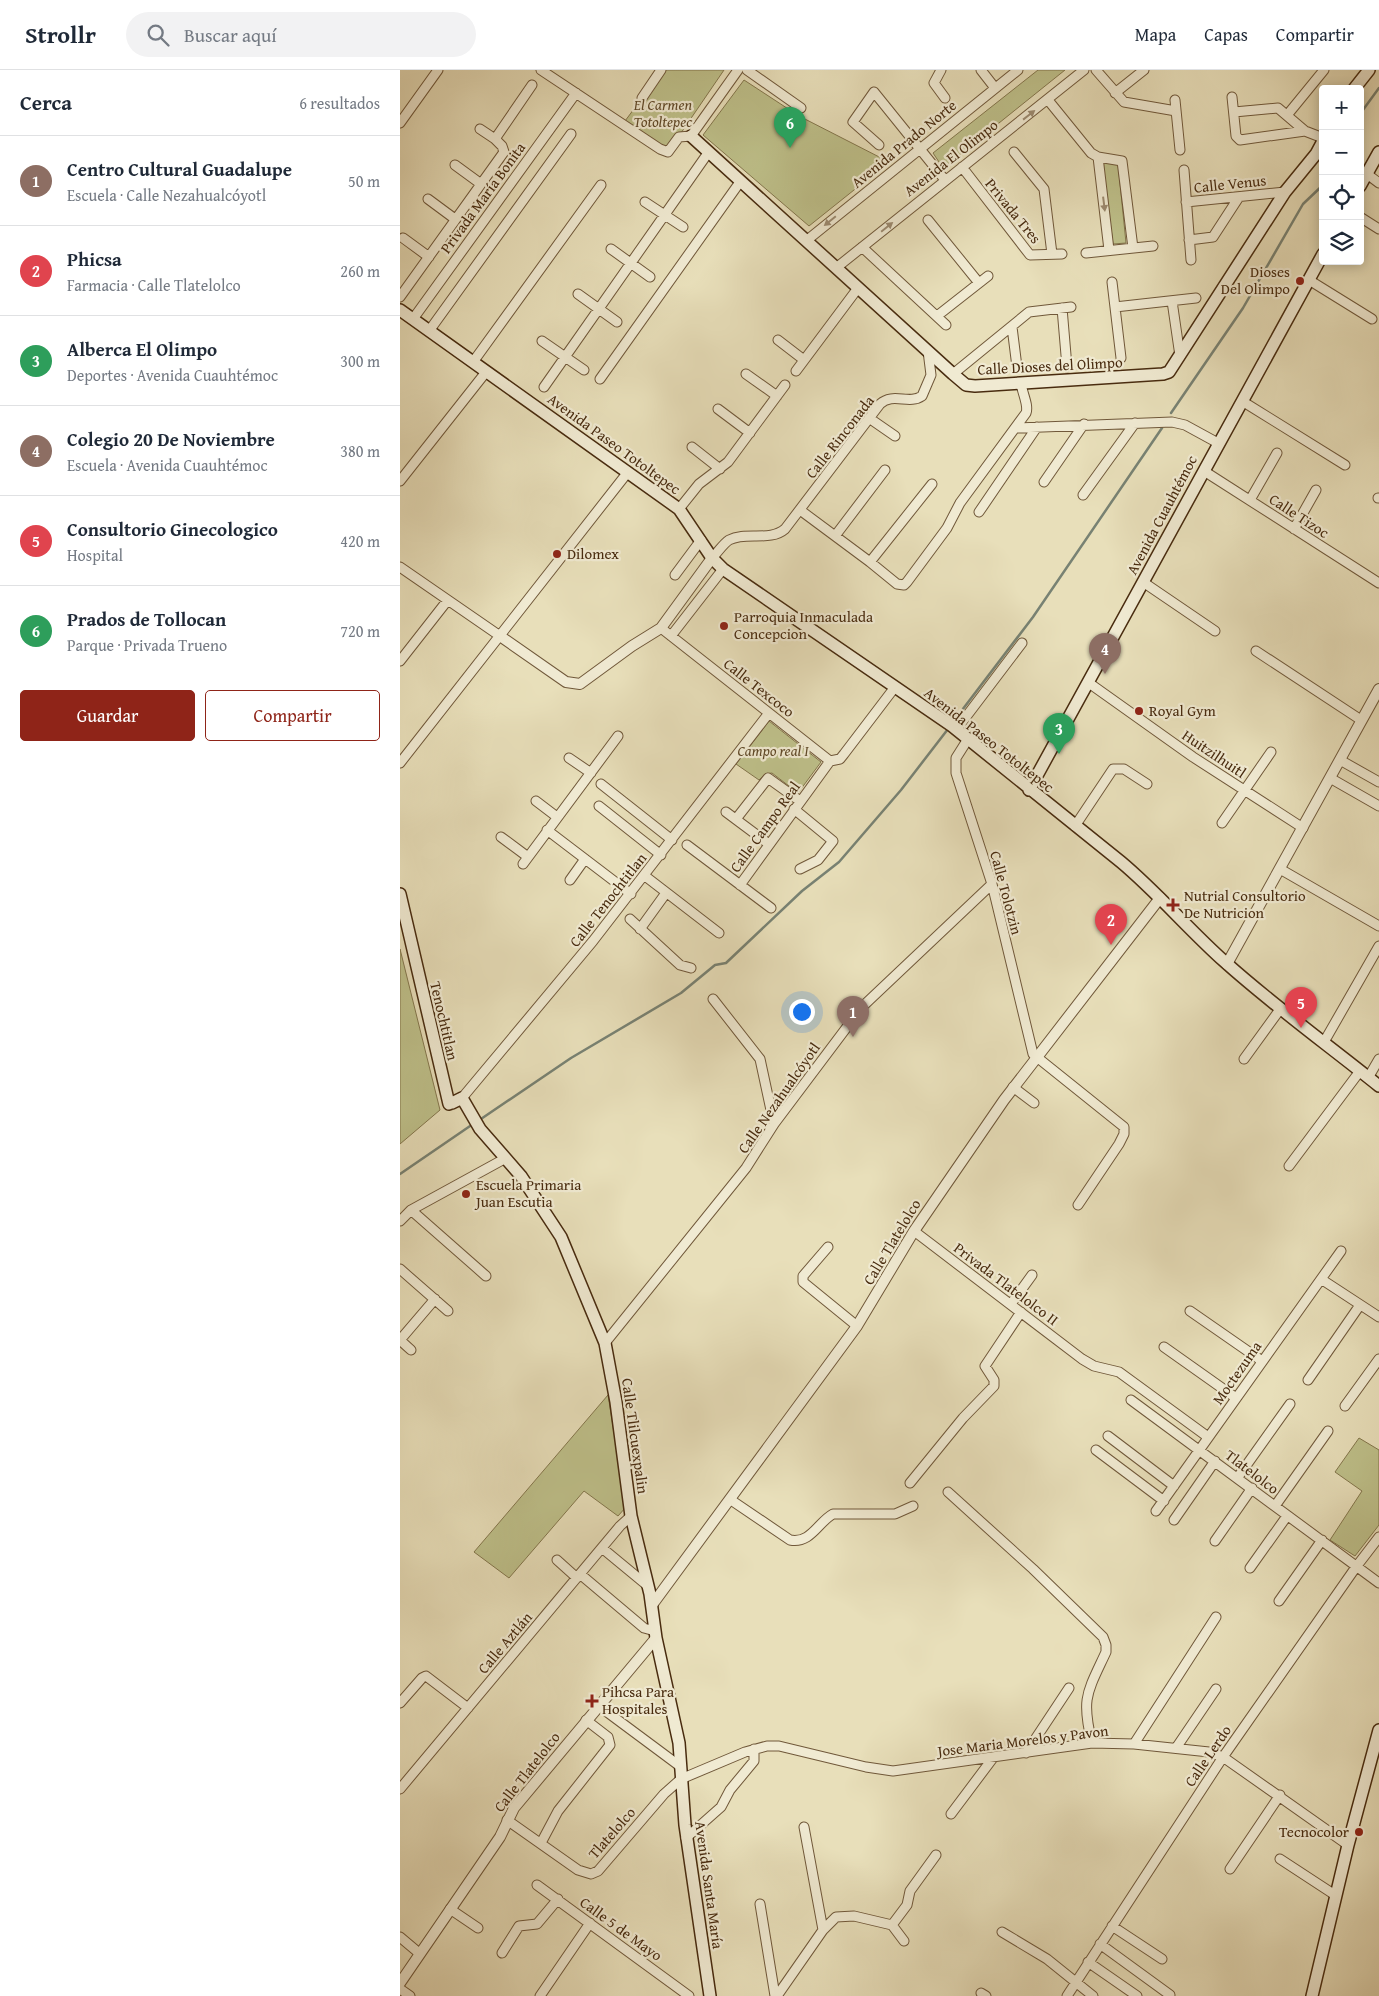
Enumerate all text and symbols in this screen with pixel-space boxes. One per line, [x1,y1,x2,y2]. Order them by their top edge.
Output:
search box [126,12,476,57]
text: Strollr [25,17,96,52]
icon: search [144,21,172,49]
text: Buscar aquí [184,21,277,49]
text: Mapa [1135,21,1176,48]
text: Capas [1204,21,1248,48]
text: Compartir [1276,21,1354,48]
map controls [1319,85,1364,265]
button: + [1319,85,1364,130]
text: Cerca [20,87,72,118]
text: 6 resultados [299,91,380,115]
park label: El Carmen Totoltepec [633,94,693,132]
street label: Avenida Prado Norte [847,95,961,193]
pin: 6 [774,107,806,148]
one-way arrow [1022,109,1035,120]
street label: Avenida El Olimpo [899,114,1002,201]
button: − [1319,130,1364,175]
street label: Privada María Bonita [435,138,530,257]
text: Centro Cultural Guadalupe [67,155,292,183]
text: 1 [32,169,40,193]
text: 50 m [348,169,380,193]
street label: Calle Venus [1193,169,1267,198]
street label: Privada Tres [981,174,1046,248]
button: locate [1319,175,1364,220]
text: Escuela · Calle Nezahualcóyotl [67,183,266,207]
one-way arrow [1100,196,1108,212]
one-way arrow [824,216,837,227]
button: layers [1319,220,1364,265]
one-way arrow [881,221,894,232]
text: Phicsa [67,245,122,273]
text: 2 [32,259,40,283]
text: 260 m [340,259,380,283]
place label: Dioses Del Olimpo [1221,261,1290,299]
text: Farmacia · Calle Tlatelolco [67,273,241,297]
marker: Dioses Del Olimpo [1294,275,1306,287]
text: Alberca El Olimpo [67,335,217,363]
text: 3 [32,349,40,373]
text: 300 m [340,349,380,373]
street label: Calle Dioses del Olimpo [977,351,1123,380]
text: Deportes · Avenida Cuauhtémoc [67,363,278,387]
street label: Avenida Paseo Totoltepec [544,388,685,499]
street label: Calle Rinconada [800,391,879,483]
text: Colegio 20 De Noviembre [67,425,275,453]
text: 4 [32,439,40,463]
text: 380 m [340,439,380,463]
street label: Avenida Cuauhtémoc [1121,451,1202,578]
text: Escuela · Avenida Cuauhtémoc [67,453,268,477]
street label: Calle Tizoc [1265,488,1334,543]
text: Consultorio Ginecologico [67,515,278,543]
text: 5 [32,529,40,553]
text: 420 m [340,529,380,553]
text: Hospital [67,543,123,567]
place label: Dilomex [567,543,619,564]
marker: Dilomex [551,548,563,560]
text: Prados de Tollocan [67,605,226,633]
place label: Parroquia Inmaculada Concepcion [734,606,873,644]
text: 6 [32,619,40,643]
text: 720 m [340,619,380,643]
marker: Parroquia Inmaculada Concepcion [718,620,730,632]
text: Parque · Privada Trueno [67,633,227,657]
pin: 4 [1089,633,1121,674]
street label: Calle Texcoco [719,653,799,722]
street label: Avenida Paseo Totoltepec [920,682,1059,797]
button: Guardar [20,690,195,741]
button: Compartir [205,690,380,741]
place label: Royal Gym [1149,700,1216,721]
marker: Royal Gym [1133,705,1145,717]
pin: 3 [1043,713,1075,754]
street label: Huitzilhuitl [1178,725,1250,783]
park label: Campo real I [737,740,809,761]
street label: Calle Campo Real [724,777,805,876]
street label: Calle Tenochtitlan [564,848,651,951]
street label: Calle Tolotzin [985,849,1028,938]
place label: Nutrial Consultorio De Nutricion [1184,885,1306,923]
marker: Nutrial Consultorio De Nutricion [1166,898,1180,912]
pin: 2 [1095,904,1127,945]
street label: Tenochtitlan [425,979,464,1063]
pin: 5 [1285,987,1317,1028]
pin: 1 [837,996,869,1037]
your location [789,999,815,1025]
street label: Calle Nezahualcóyotl [732,1038,825,1157]
place label: Escuela Primaria Juan Escutia [474,1174,581,1212]
marker: Escuela Primaria Juan Escutia [460,1188,472,1200]
street label: Calle Tlatelolco [858,1195,926,1288]
street label: Privada Tlatelolco II [950,1237,1063,1330]
street label: Moctezuma [1207,1337,1266,1409]
street label: Calle Tlilcuexpalin [617,1377,654,1496]
street label: Tlatelolco [1221,1444,1284,1499]
street label: Calle Aztlán [473,1607,537,1678]
place label: Pihcsa Para Hospitales [602,1681,674,1719]
marker: Pihcsa Para Hospitales [586,1695,598,1707]
street label: Jose Maria Morelos y Pavon [934,1720,1110,1762]
street label: Calle Lerdo [1179,1721,1236,1791]
street label: Calle Tlatelolco [489,1727,565,1816]
street label: Tlatelolco [583,1802,640,1863]
street label: Avenida Santa María [690,1820,729,1950]
place label: Tecnocolor [1279,1821,1349,1842]
marker: Tecnocolor [1353,1826,1365,1838]
street label: Calle 5 de Mayo [576,1892,667,1966]

